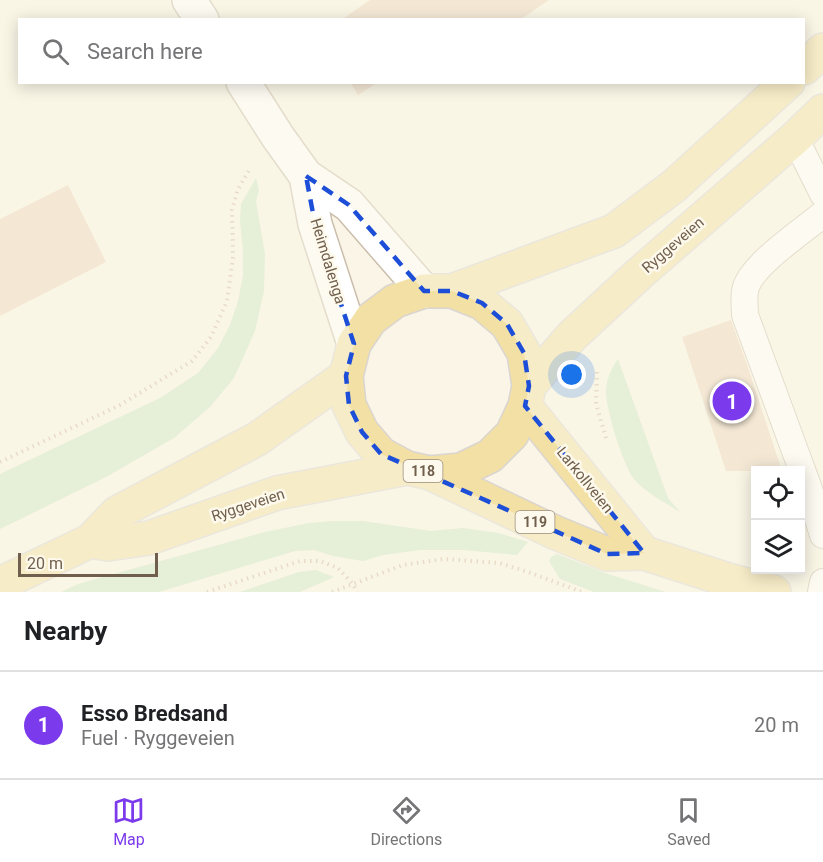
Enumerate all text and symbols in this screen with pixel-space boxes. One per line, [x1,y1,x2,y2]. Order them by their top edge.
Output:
search box [18,18,805,84]
icon: search [39,35,72,68]
text: Search here [87,39,203,64]
street label: Ryggeveien [638,213,708,277]
street label: Heimdalenga [306,216,350,306]
your location [557,360,586,389]
pin: 1 [712,378,752,424]
street label: Larkollveien [553,443,617,517]
road number: 118 [404,460,442,482]
map controls [751,466,805,574]
button: locate [751,466,805,520]
street label: Ryggeveien [209,485,287,525]
road number: 119 [516,511,554,533]
button: layers [751,520,805,574]
scale bar [18,550,158,578]
text: 20 m [27,554,63,573]
text: Nearby [24,616,107,646]
text: Esso Bredsand [81,701,228,726]
text: 1 [38,713,49,737]
text: 20 m [754,713,799,737]
text: Fuel · Ryggeveien [81,726,235,750]
tab: Map [112,794,145,849]
tab: Directions [370,794,442,849]
tab: Saved [667,794,711,849]

